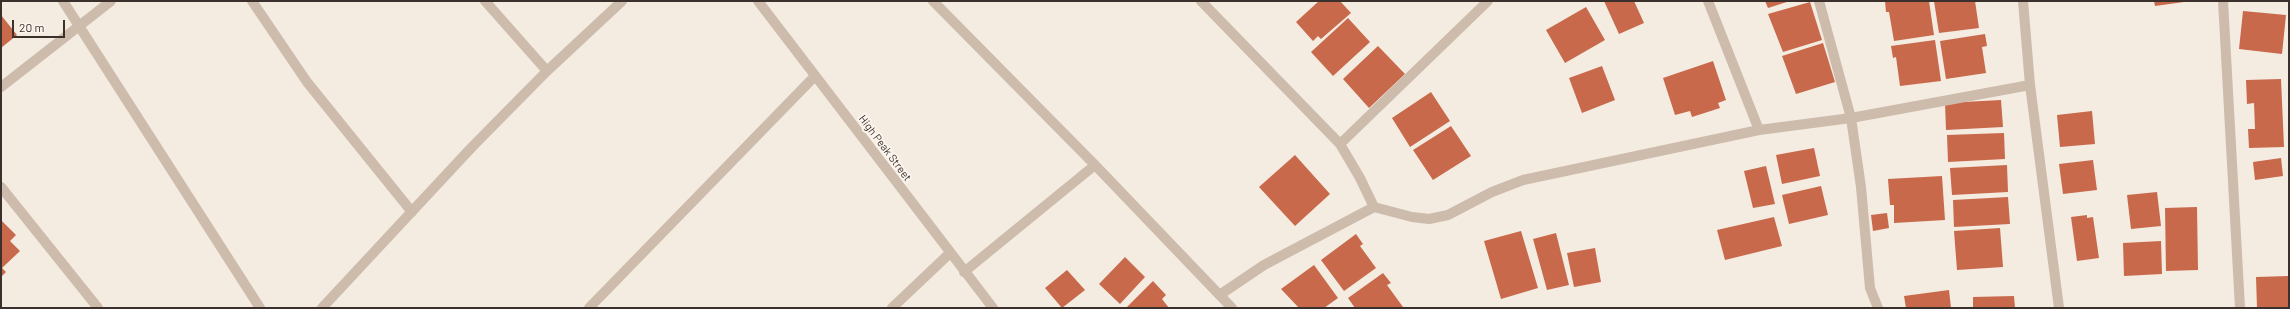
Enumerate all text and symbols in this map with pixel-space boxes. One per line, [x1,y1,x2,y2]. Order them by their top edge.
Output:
scale bar [14,12,67,38]
text: 20 m [19,20,45,34]
street label: High Peak Street [856,112,914,184]

